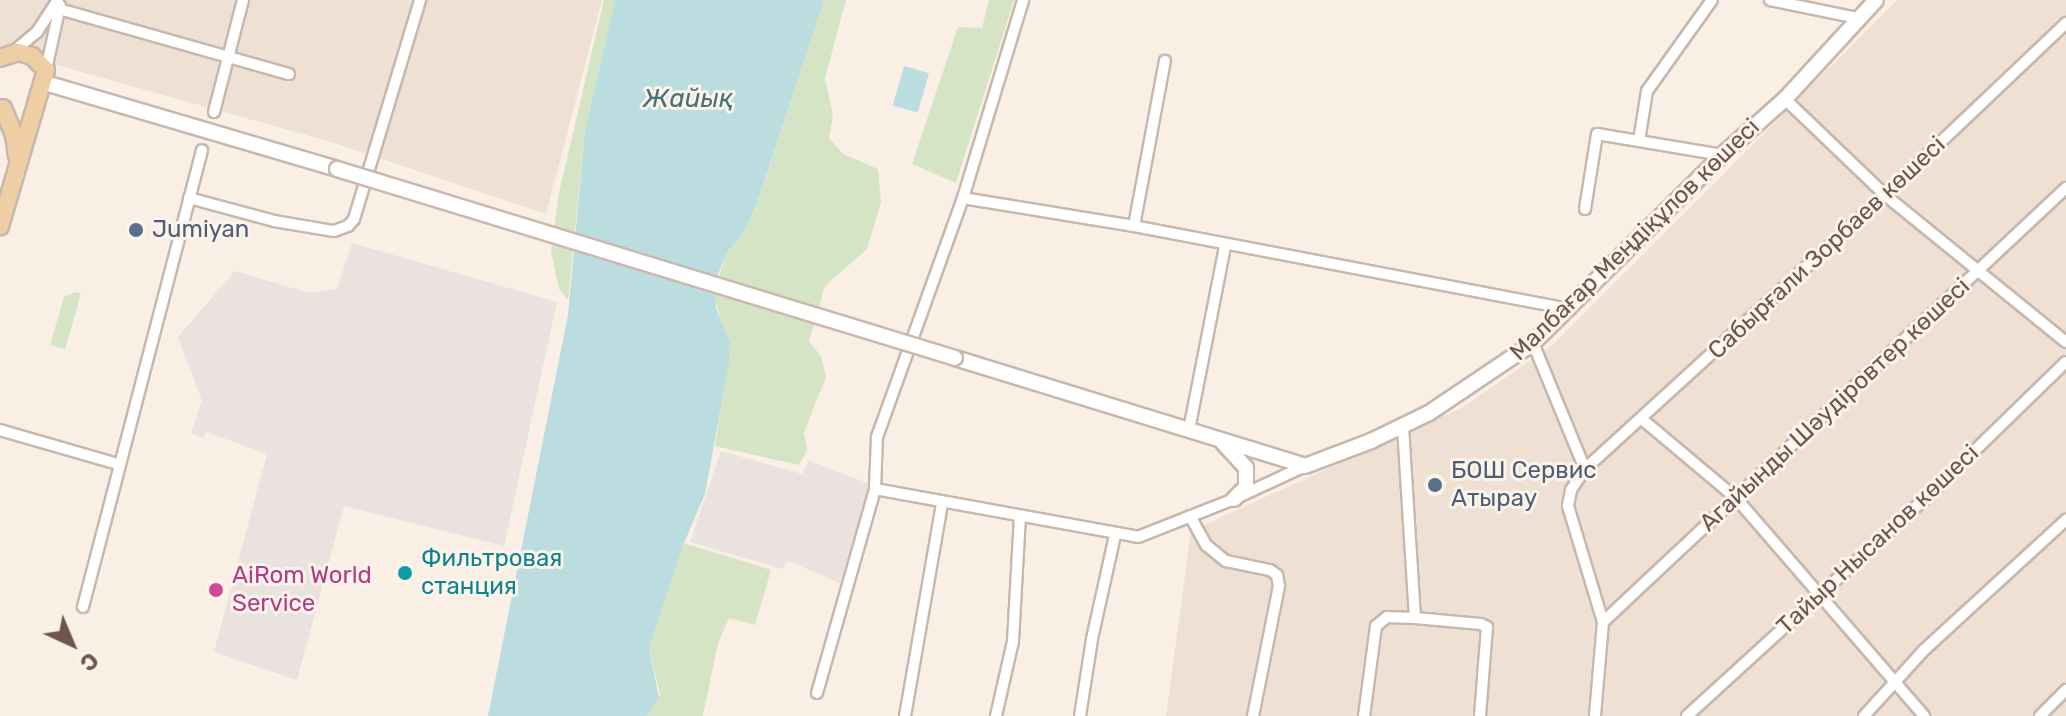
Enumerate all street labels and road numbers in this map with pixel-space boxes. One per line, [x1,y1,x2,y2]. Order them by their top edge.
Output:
street label: Малбағар Меңдіқұлов көшесі [1504,113,1766,367]
street label: Сабырғали Зорбаев көшесі [1703,131,1951,365]
street label: Агайынды Шәудіровтер көшесi [1694,272,1976,538]
street label: Тайыр Нысанов көшесi [1771,439,1985,641]

